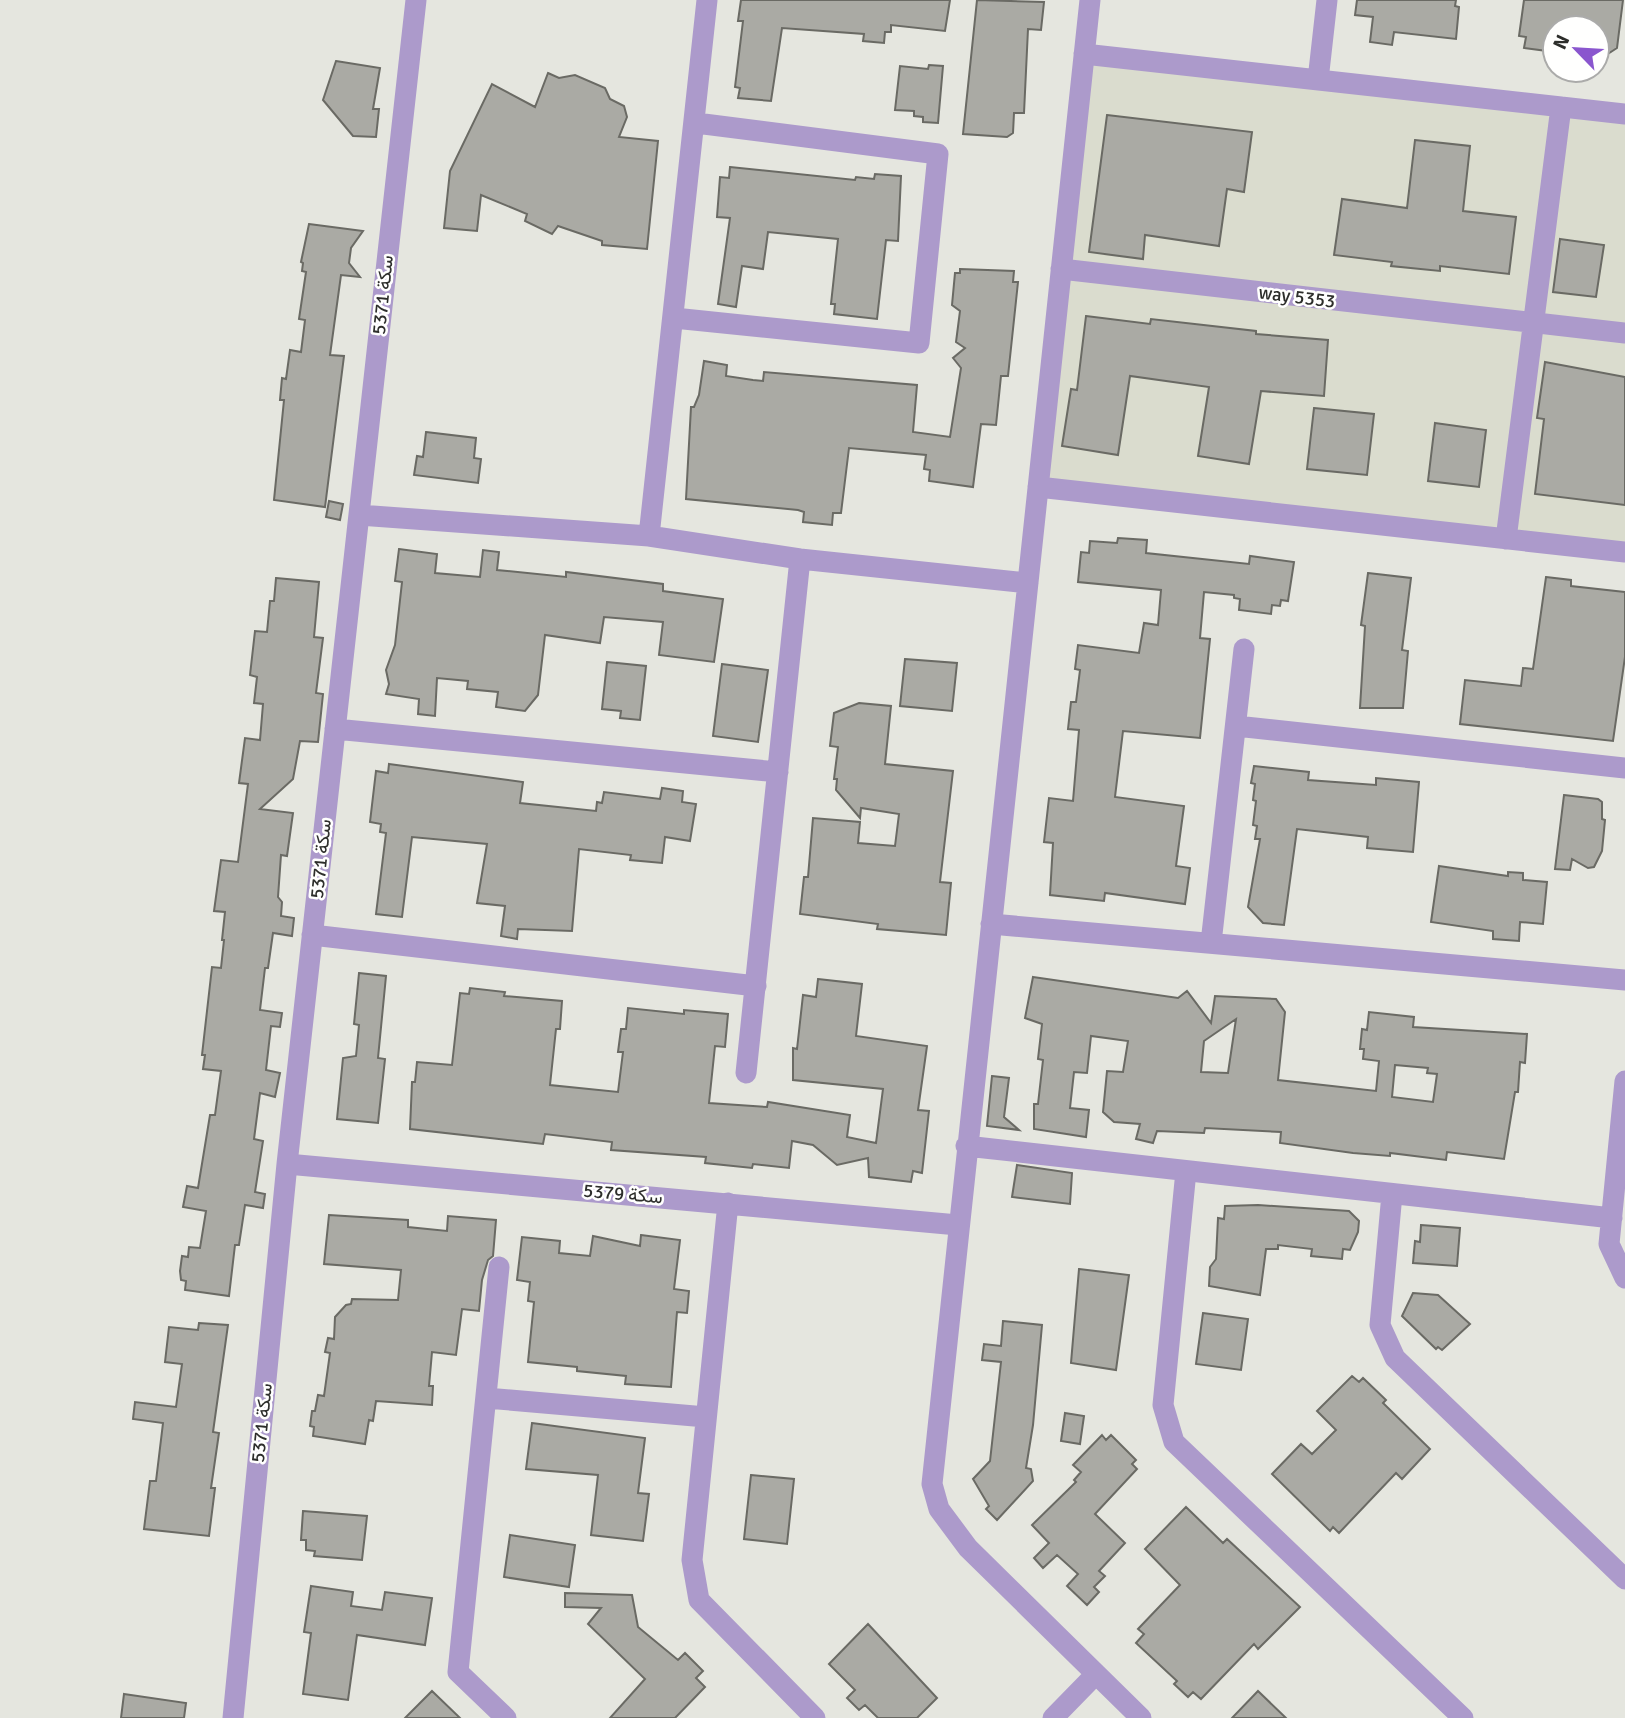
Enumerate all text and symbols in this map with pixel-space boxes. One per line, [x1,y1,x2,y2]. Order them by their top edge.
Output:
north arrow [1541,14,1611,84]
text: N [1548,31,1575,53]
street label: سكة 5371 [367,254,399,336]
street label: way 5353 [1257,280,1337,314]
street label: سكة 5371 [305,818,337,900]
street label: سكة 5379 [582,1179,664,1209]
street label: سكة 5371 [246,1382,278,1464]

